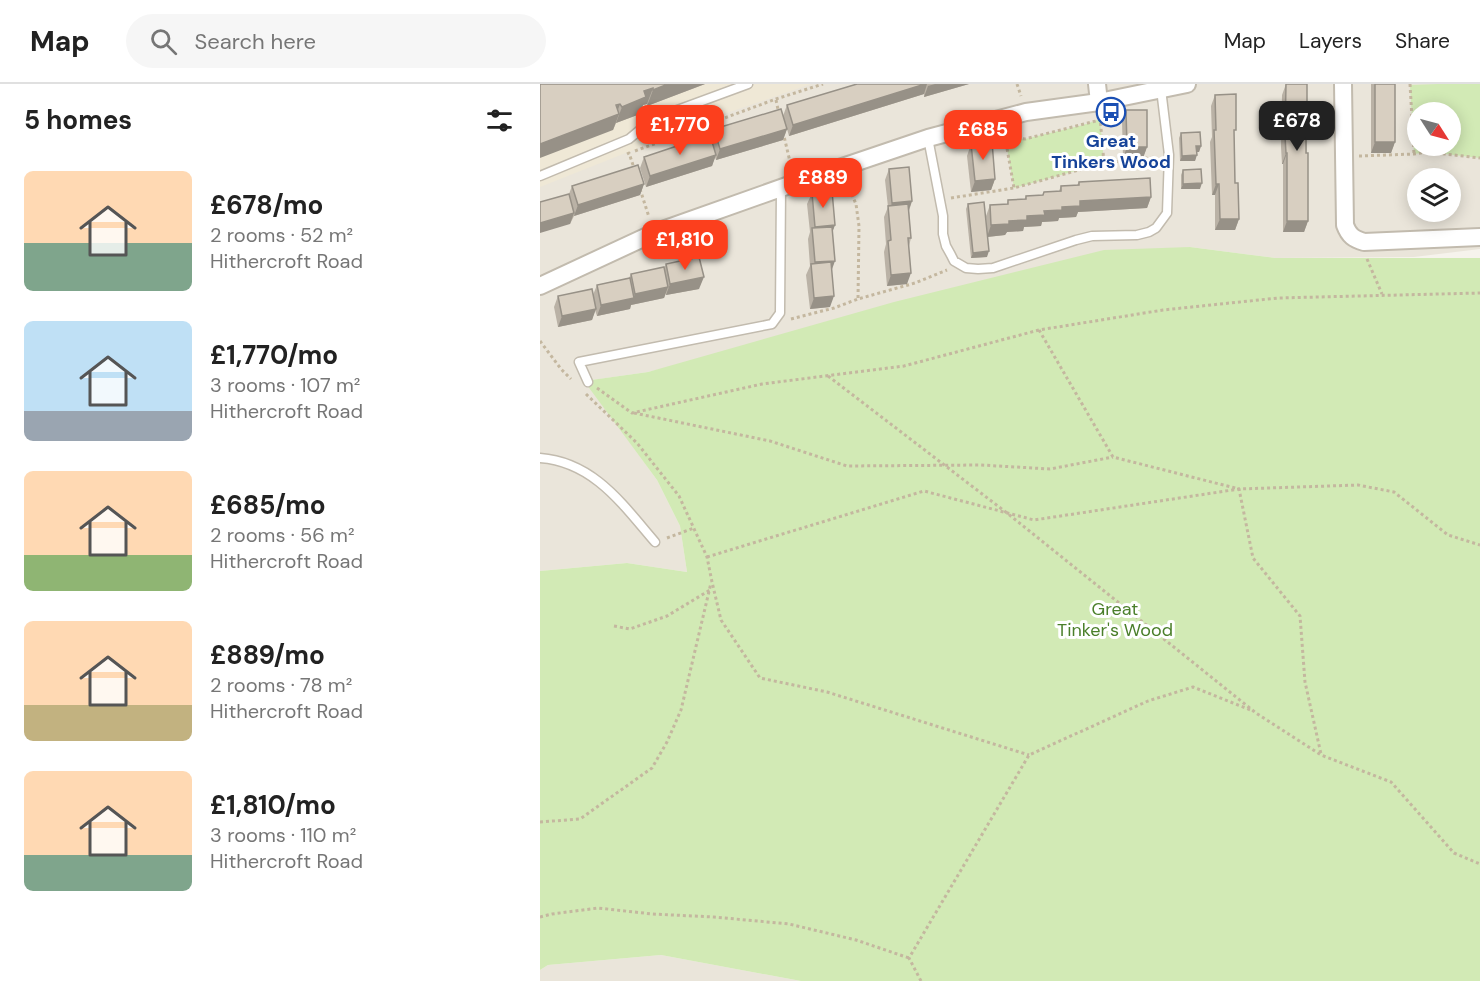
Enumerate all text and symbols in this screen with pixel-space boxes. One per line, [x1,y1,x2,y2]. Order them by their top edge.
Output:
search box [126,14,546,68]
text: Map [30,23,90,60]
icon: search [147,25,180,58]
text: Search here [195,27,316,56]
text: Map [1224,27,1266,55]
text: Layers [1299,27,1362,55]
text: Share [1395,27,1450,55]
bus stop icon: Great Tinkers Wood [1095,96,1127,128]
pin: £678 [1261,101,1333,152]
north arrow [1407,102,1461,156]
map controls [1407,102,1461,222]
text: 5 homes [24,103,132,137]
icon: filters [483,104,516,137]
pin: £1,770 [631,105,729,156]
text: £678 [1273,107,1321,133]
pin: £685 [947,110,1019,161]
text: £1,770 [650,111,710,137]
text: £685 [958,116,1008,142]
place label: Great Tinkers Wood [1051,129,1171,174]
pin: £889 [787,158,859,209]
text: £889 [798,164,848,190]
button: layers [1407,168,1461,222]
text: £678/mo [210,188,323,222]
icon: home [72,195,144,267]
pin: £1,810 [636,220,734,271]
text: 2 rooms · 52 m² [210,222,353,248]
text: £1,810 [656,226,714,252]
text: Hithercroft Road [210,248,363,274]
text: £1,770/mo [210,338,338,372]
icon: home [72,345,144,417]
text: 3 rooms · 107 m² [210,372,360,398]
text: Hithercroft Road [210,398,363,424]
text: £685/mo [210,488,326,522]
icon: home [72,495,144,567]
text: 2 rooms · 56 m² [210,522,355,548]
text: Hithercroft Road [210,548,363,574]
park label: Great Tinker's Wood [1057,597,1173,642]
text: £889/mo [210,638,325,672]
icon: home [72,645,144,717]
text: 2 rooms · 78 m² [210,672,352,698]
text: Hithercroft Road [210,698,363,724]
text: £1,810/mo [210,788,336,822]
icon: home [72,795,144,867]
text: 3 rooms · 110 m² [210,822,356,848]
text: Hithercroft Road [210,848,363,874]

